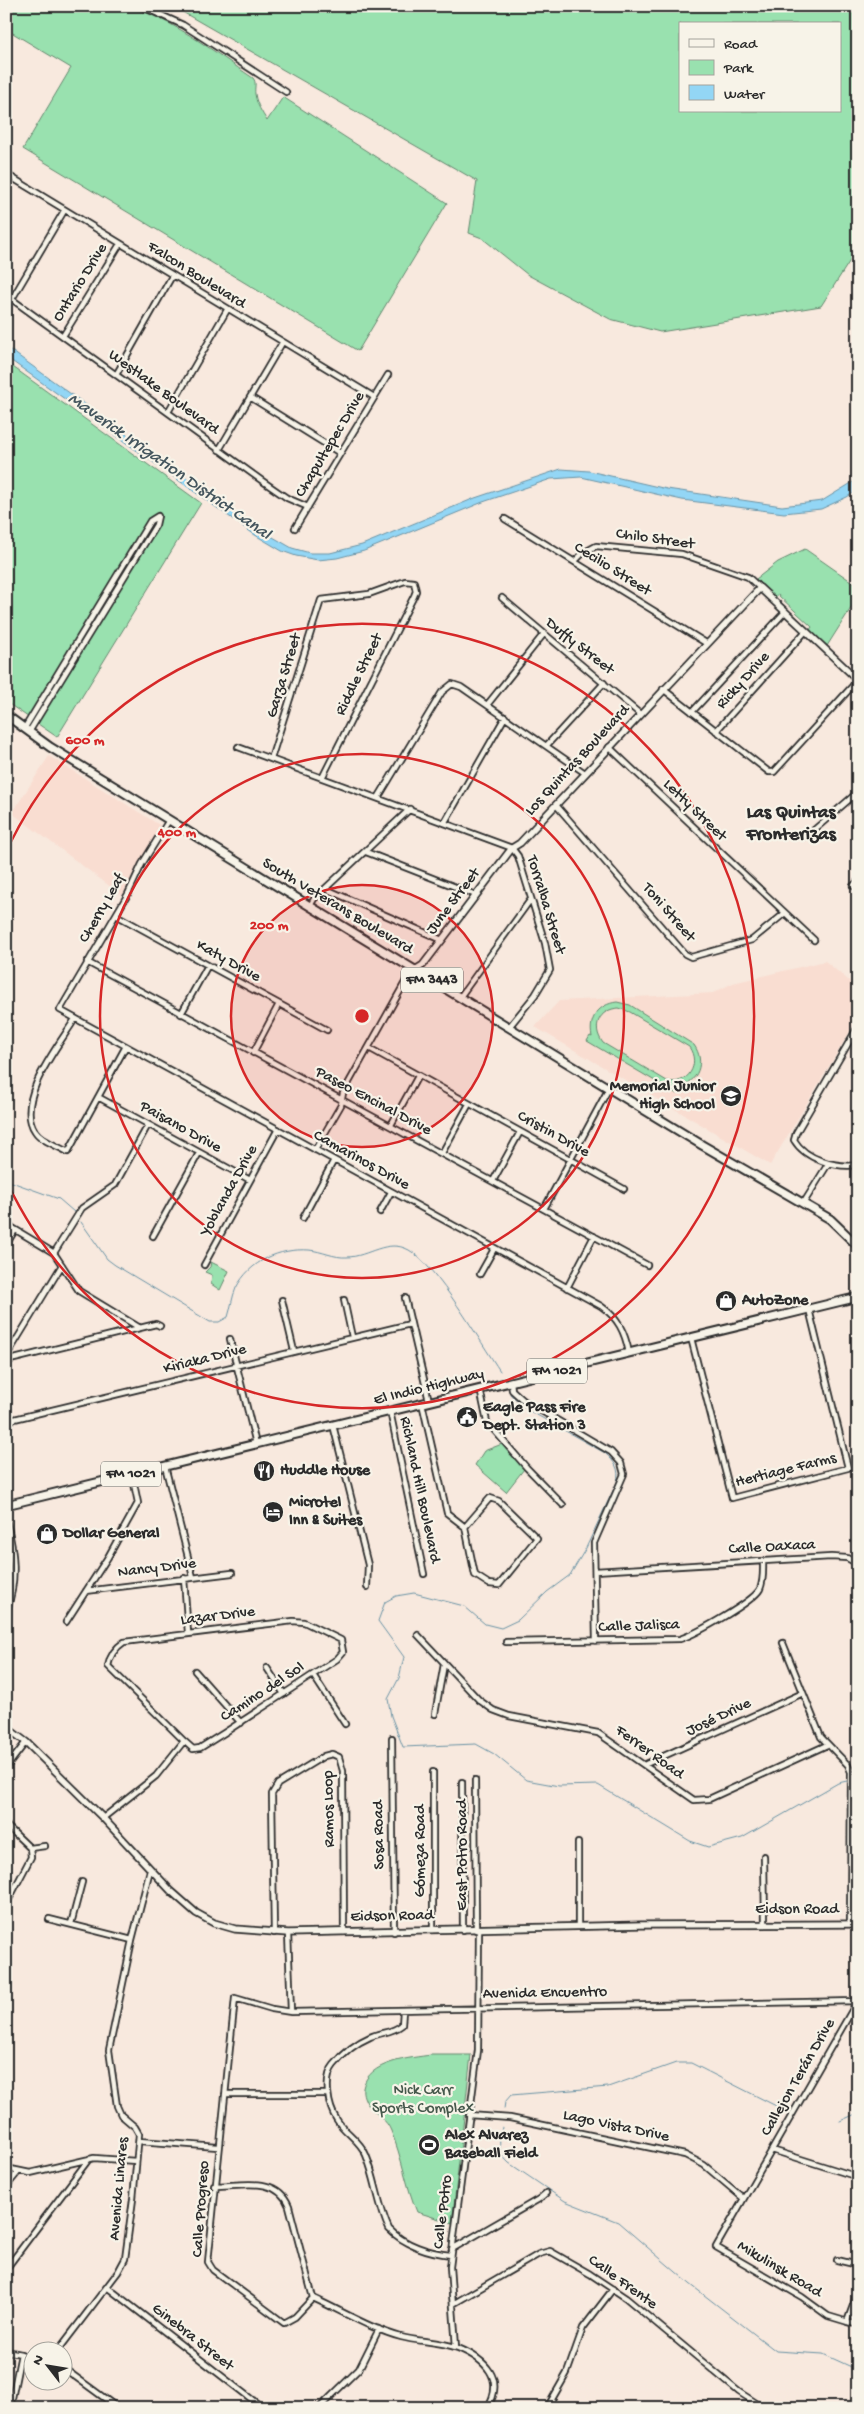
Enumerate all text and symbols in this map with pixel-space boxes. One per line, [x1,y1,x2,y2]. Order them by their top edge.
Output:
legend [679,22,842,112]
text: Road [724,36,758,54]
text: Park [723,60,754,78]
text: Water [724,86,766,104]
street label: Falcon Boulevard [142,238,250,315]
street label: Ontario Drive [49,240,113,326]
street label: Westlake Boulevard [104,346,224,441]
street label: Chapultepec Drive [292,388,370,501]
water label: Maverick Irrigation District Canal [64,389,275,546]
street label: Chilo Street [615,525,697,555]
street label: Cecilio Street [570,539,655,602]
street label: Duffy Street [540,614,618,681]
street label: Garza Street [263,630,307,720]
street label: Riddle Street [332,630,389,719]
street label: Ricky Drive [713,648,775,714]
street label: Los Quintas Boulevard [522,700,636,821]
text: 600 m [66,732,105,750]
street label: Letty Street [658,776,731,847]
district label: Las Quintas Fronterizas [745,802,837,847]
text: 400 m [157,824,197,842]
street label: Torralba Street [521,853,569,958]
street label: South Veterans Boulevard [258,854,417,960]
street label: June Street [423,864,486,939]
street label: Cherry Leaf [76,870,131,947]
street label: Toni Street [637,879,700,948]
text: 200 m [250,917,289,935]
street label: Katy Drive [192,937,264,988]
road number: FM 3443 [401,968,463,992]
centre of rings [353,1007,371,1025]
street label: Paseo Encinal Drive [311,1063,435,1141]
place label: Memorial Junior High School [610,1078,717,1115]
school or university icon: Memorial Junior High School [719,1084,743,1108]
street label: Paisano Drive [135,1097,225,1159]
street label: Cristin Drive [513,1107,593,1163]
street label: Camarinos Drive [309,1127,413,1196]
street label: Yoblanda Drive [196,1142,263,1242]
shop icon: AutoZone [714,1289,738,1313]
place label: AutoZone [741,1292,809,1311]
street label: Kiriaka Drive [161,1340,249,1379]
road number: FM 1021 [527,1358,587,1384]
street label: El Indio Highway [372,1365,486,1411]
place label: Eagle Pass Fire Dept. Station 3 [481,1399,586,1436]
public building icon: Eagle Pass Fire Dept. Station 3 [455,1405,479,1429]
street label: Richland Hill Boulevard [394,1415,444,1567]
street label: Hertiage Farms [734,1449,839,1493]
restaurant icon: Huddle House [252,1459,276,1483]
road number: FM 1021 [101,1462,161,1486]
place label: Huddle House [280,1462,371,1481]
place label: Microtel Inn & Suites [289,1494,363,1531]
hotel icon: Microtel Inn & Suites [261,1500,285,1524]
shop icon: Dollar General [35,1522,59,1546]
place label: Dollar General [61,1525,160,1544]
street label: Calle Oaxaca [728,1536,817,1560]
street label: Nancy Drive [117,1555,198,1583]
street label: Lazar Drive [180,1603,257,1631]
street label: Calle Jalisca [598,1616,681,1638]
street label: Camino del Sol [217,1659,309,1727]
street label: José Drive [683,1694,755,1741]
street label: Ferrer Road [610,1721,688,1785]
street label: Ramos Loop [320,1770,340,1848]
street label: East Potro Road [454,1798,473,1911]
street label: Sosa Road [370,1799,390,1870]
street label: Gómeza Road [412,1803,431,1897]
street label: Eidson Road [755,1901,840,1920]
street label: Eidson Road [350,1907,435,1927]
street label: Avenida Encuentro [482,1983,608,2005]
street label: Callejon Terán Drive [758,2015,841,2140]
park label: Nick Carr Sports Complex [372,2082,475,2119]
street label: Lago Vista Drive [561,2106,672,2148]
place label: Alex Alvarez Baseball Field [444,2127,539,2164]
sports icon: Alex Alvarez Baseball Field [417,2133,441,2157]
street label: Avenida Linares [106,2136,134,2241]
street label: Calle Progreso [189,2160,215,2258]
street label: Calle Potro [430,2174,458,2250]
street label: Mikulinsk Road [733,2237,826,2304]
street label: Calle Frente [584,2251,661,2315]
street label: Ginebra Street [147,2300,238,2377]
north arrow [22,2342,72,2392]
text: N [29,2352,49,2369]

